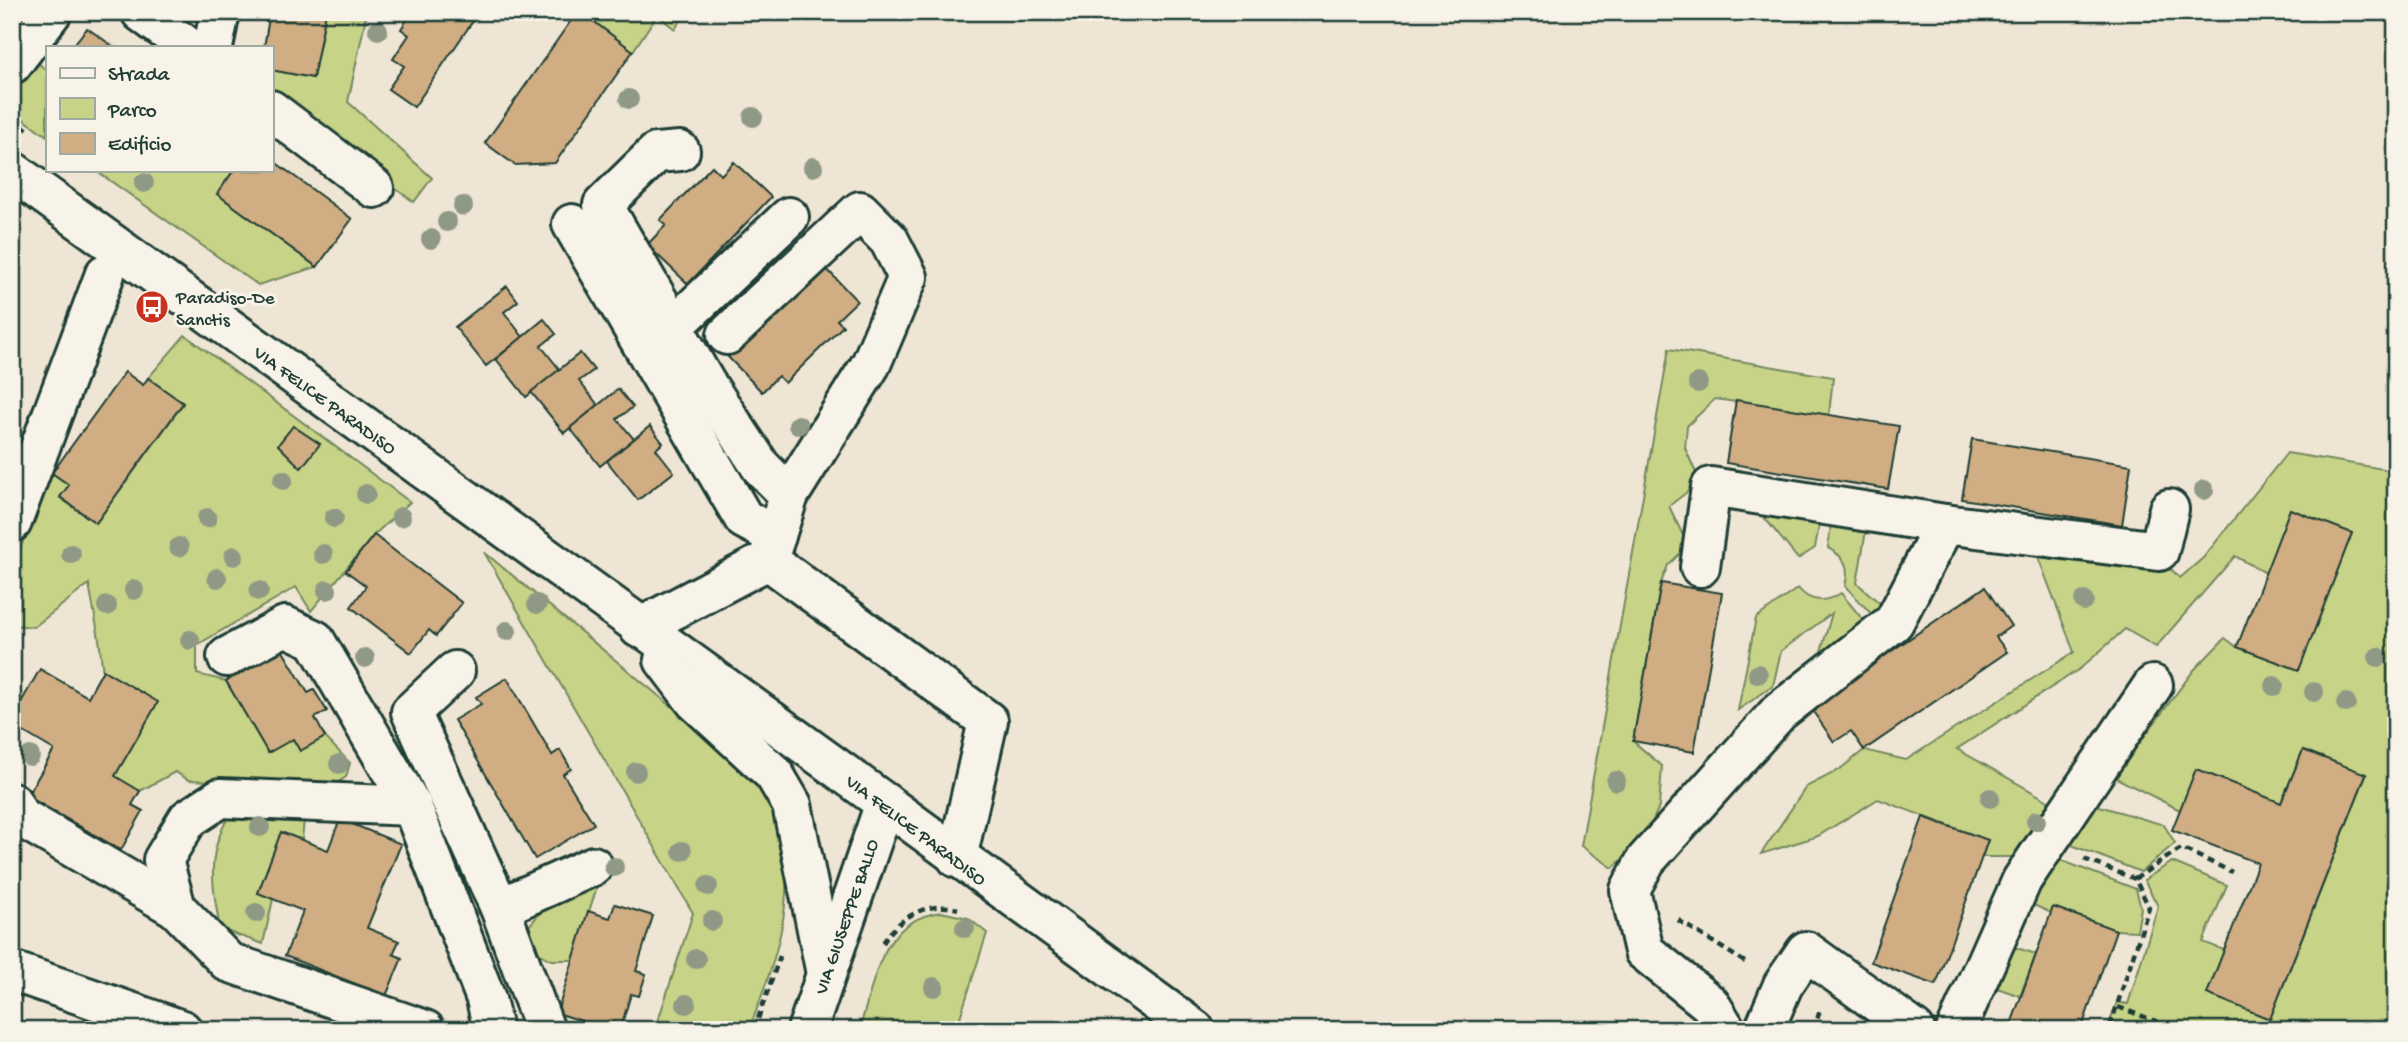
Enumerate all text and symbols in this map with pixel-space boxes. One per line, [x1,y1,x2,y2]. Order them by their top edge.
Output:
legend [46,46,273,172]
text: Strada [108,64,171,89]
text: Parco [107,100,157,125]
text: Edificio [108,134,172,159]
bus stop icon: Paradiso-De Sanctis [133,288,171,326]
place label: Paradiso-De Sanctis [175,288,275,333]
street label: VIA FELICE PARADISO [247,342,400,462]
street label: VIA FELICE PARADISO [839,771,990,893]
street label: VIA GIUSEPPE BALLO [811,836,886,999]

